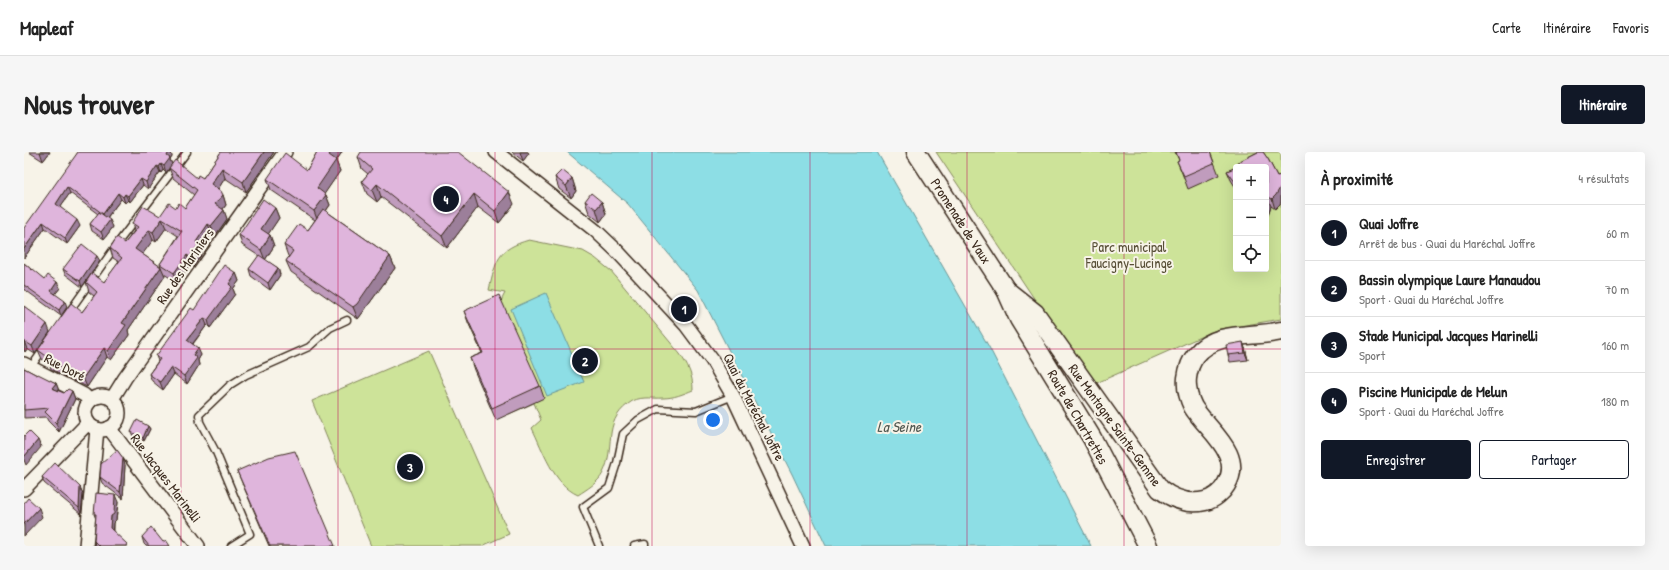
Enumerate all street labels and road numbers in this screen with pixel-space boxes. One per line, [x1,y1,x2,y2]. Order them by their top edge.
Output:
street label: Promenade de Vaux [927,174,996,267]
street label: Rue des Mariniers [151,224,218,307]
street label: Rue Doré [41,348,90,385]
street label: Quai du Maréchal Joffre [719,350,790,464]
street label: Rue Montagne Sainte-Gemme [1064,360,1167,491]
street label: Route de Chartrettes [1044,366,1113,468]
street label: Rue Jacques Marinelli [126,429,206,527]

